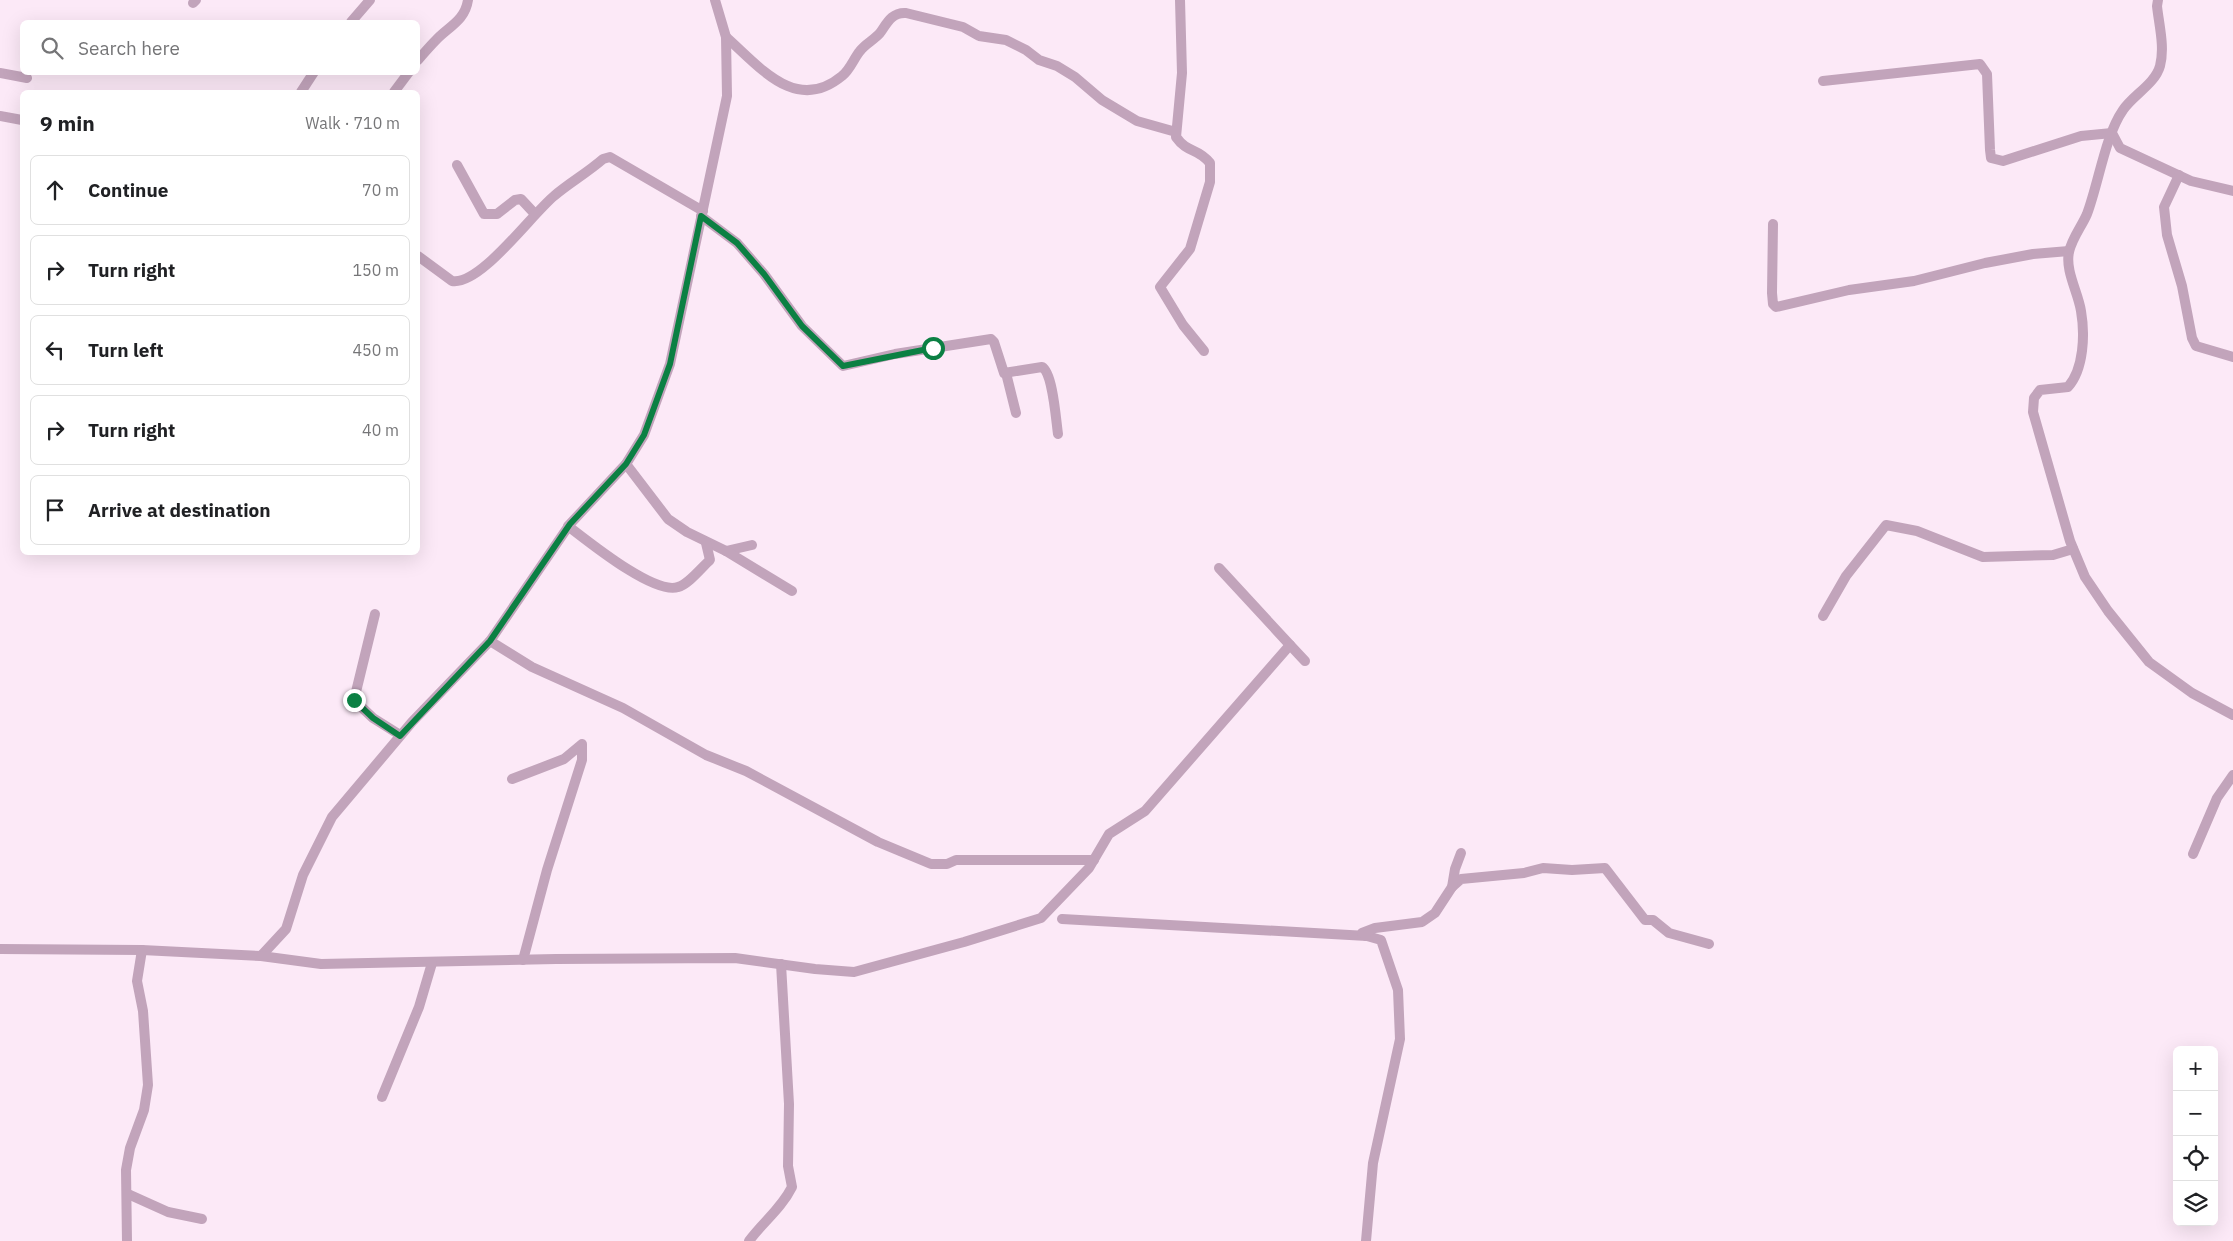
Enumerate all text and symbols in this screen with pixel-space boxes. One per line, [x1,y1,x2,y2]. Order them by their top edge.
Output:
search box [20,20,420,75]
icon: search [38,34,66,62]
text: Search here [78,36,180,60]
text: 9 min [40,109,95,137]
text: Walk · 710 m [305,113,400,133]
icon: ahead [41,176,69,204]
text: Continue [88,178,168,202]
text: 70 m [362,180,399,200]
icon: right [41,256,69,284]
text: Turn right [88,258,175,282]
text: 150 m [352,260,399,280]
icon: left [41,336,69,364]
route start [922,337,945,360]
text: Turn left [88,338,164,362]
text: 450 m [352,340,399,360]
icon: right [41,416,69,444]
text: Turn right [88,418,175,442]
text: 40 m [362,420,399,440]
icon: arrive [41,496,69,524]
text: Arrive at destination [88,498,271,522]
route end [343,689,366,712]
map controls [2173,1046,2218,1226]
button: + [2173,1046,2218,1091]
button: − [2173,1091,2218,1136]
button: locate [2173,1136,2218,1181]
button: layers [2173,1181,2218,1226]

